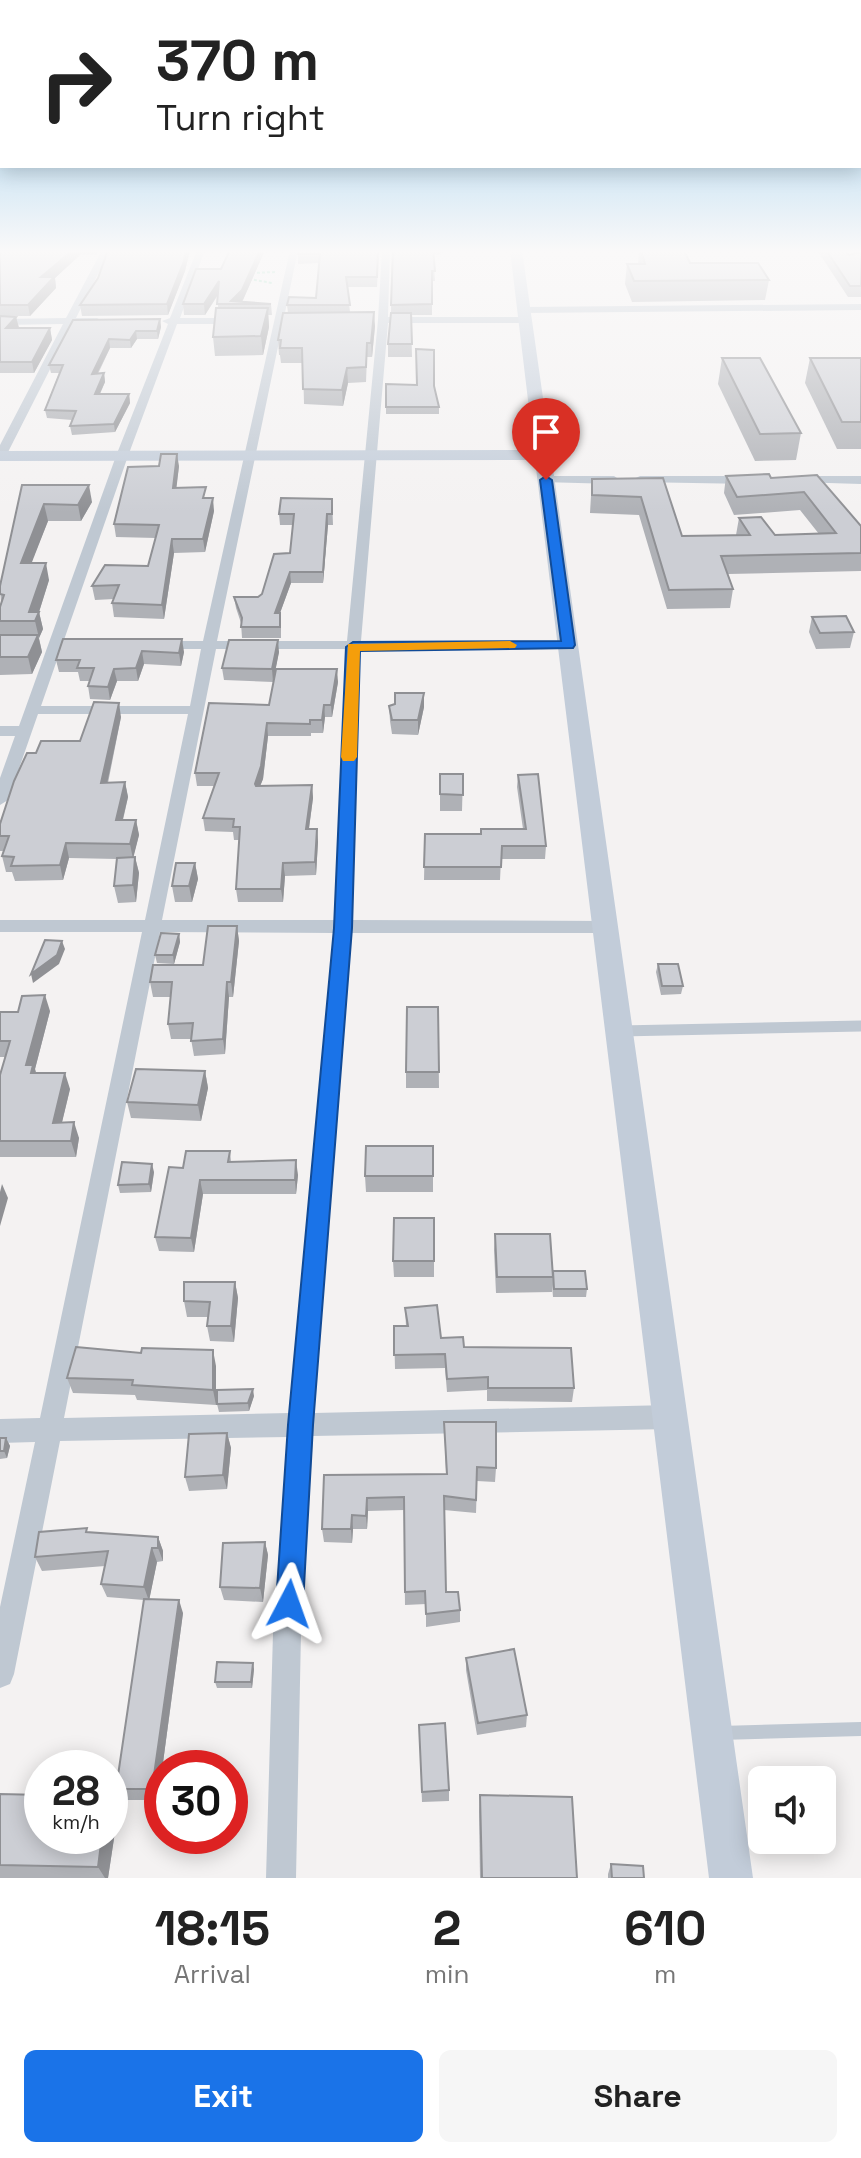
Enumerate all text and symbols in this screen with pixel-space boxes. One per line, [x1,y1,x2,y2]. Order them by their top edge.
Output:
text: 370 m [156,25,319,96]
icon: right [24,32,128,136]
text: Turn right [156,95,325,141]
pin [512,398,580,480]
icon: arrive [524,410,568,454]
position arrow [247,1562,331,1646]
speed limit sign: 30 [144,1750,248,1854]
text: 28 [52,1766,100,1817]
map controls [748,1766,836,1854]
button: sound [748,1766,836,1854]
text: km/h [52,1809,100,1835]
text: 18:15 [155,1898,270,1959]
text: 2 [433,1898,461,1959]
text: 610 [624,1898,706,1959]
text: Arrival [174,1957,251,1991]
text: min [425,1957,469,1991]
text: m [654,1957,676,1991]
button: Exit [24,2050,423,2142]
button: Share [439,2050,837,2142]

